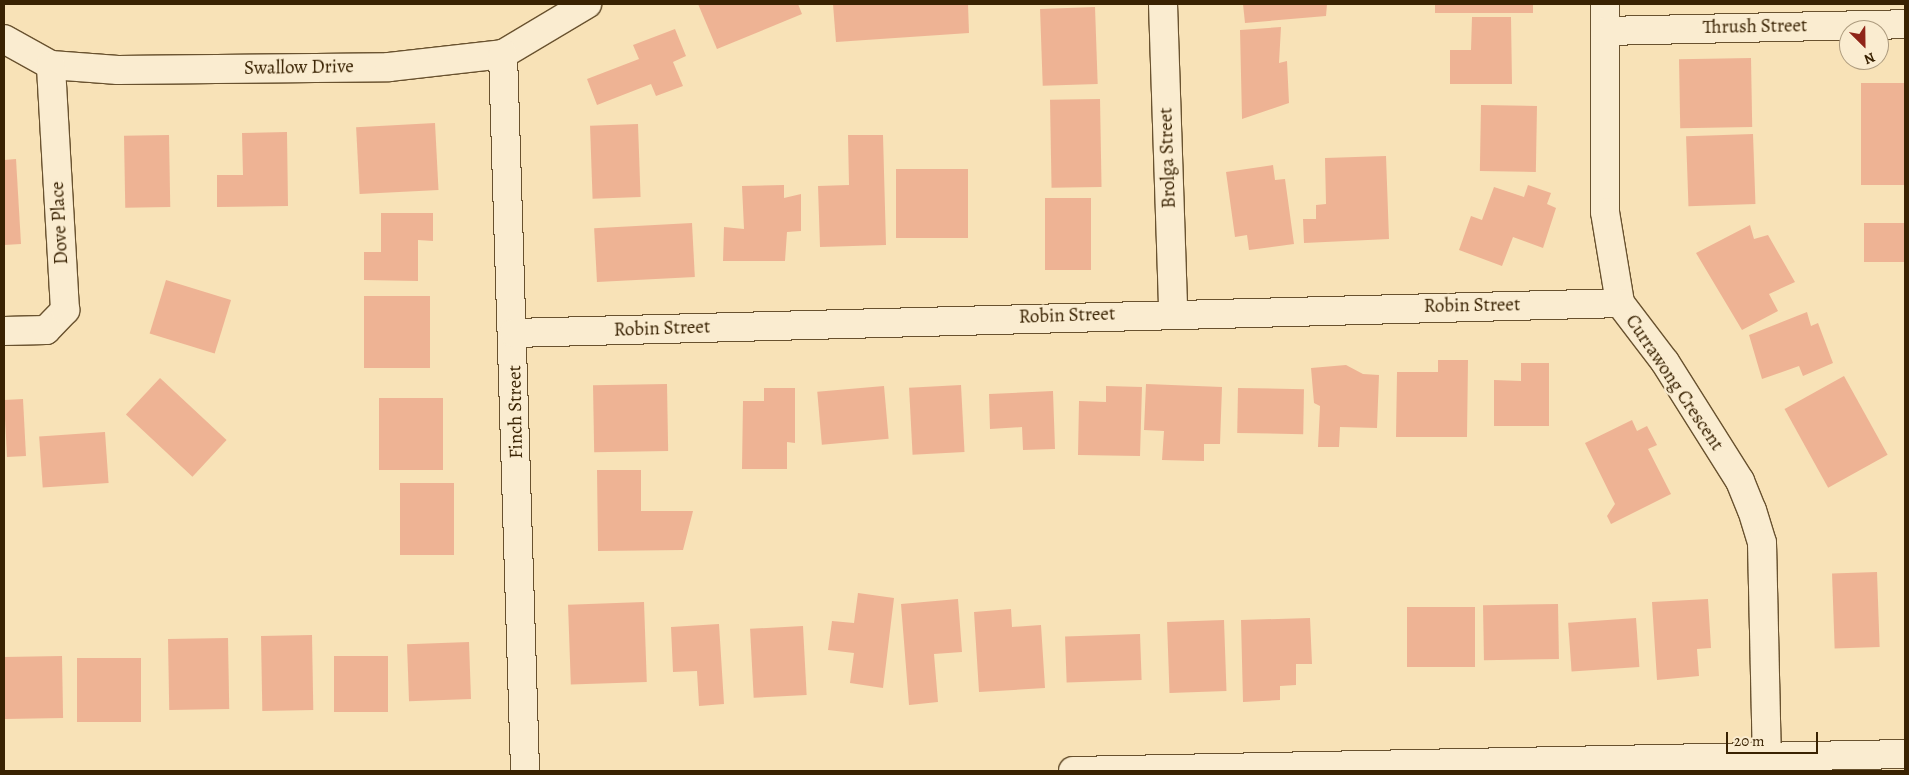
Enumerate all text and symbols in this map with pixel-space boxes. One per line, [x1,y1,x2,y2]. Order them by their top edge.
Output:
street label: Thrush Street [1702,15,1808,39]
north arrow [1839,20,1889,70]
text: N [1861,48,1878,69]
street label: Swallow Drive [244,56,354,80]
street label: Brolga Street [1155,107,1181,209]
street label: Dove Place [46,181,74,265]
street label: Robin Street [1424,294,1520,318]
street label: Robin Street [1018,303,1116,329]
street label: Currawong Crescent [1620,311,1728,455]
street label: Robin Street [613,316,711,342]
street label: Finch Street [504,365,528,459]
scale bar [1729,722,1822,754]
text: 20 m [1734,731,1765,751]

